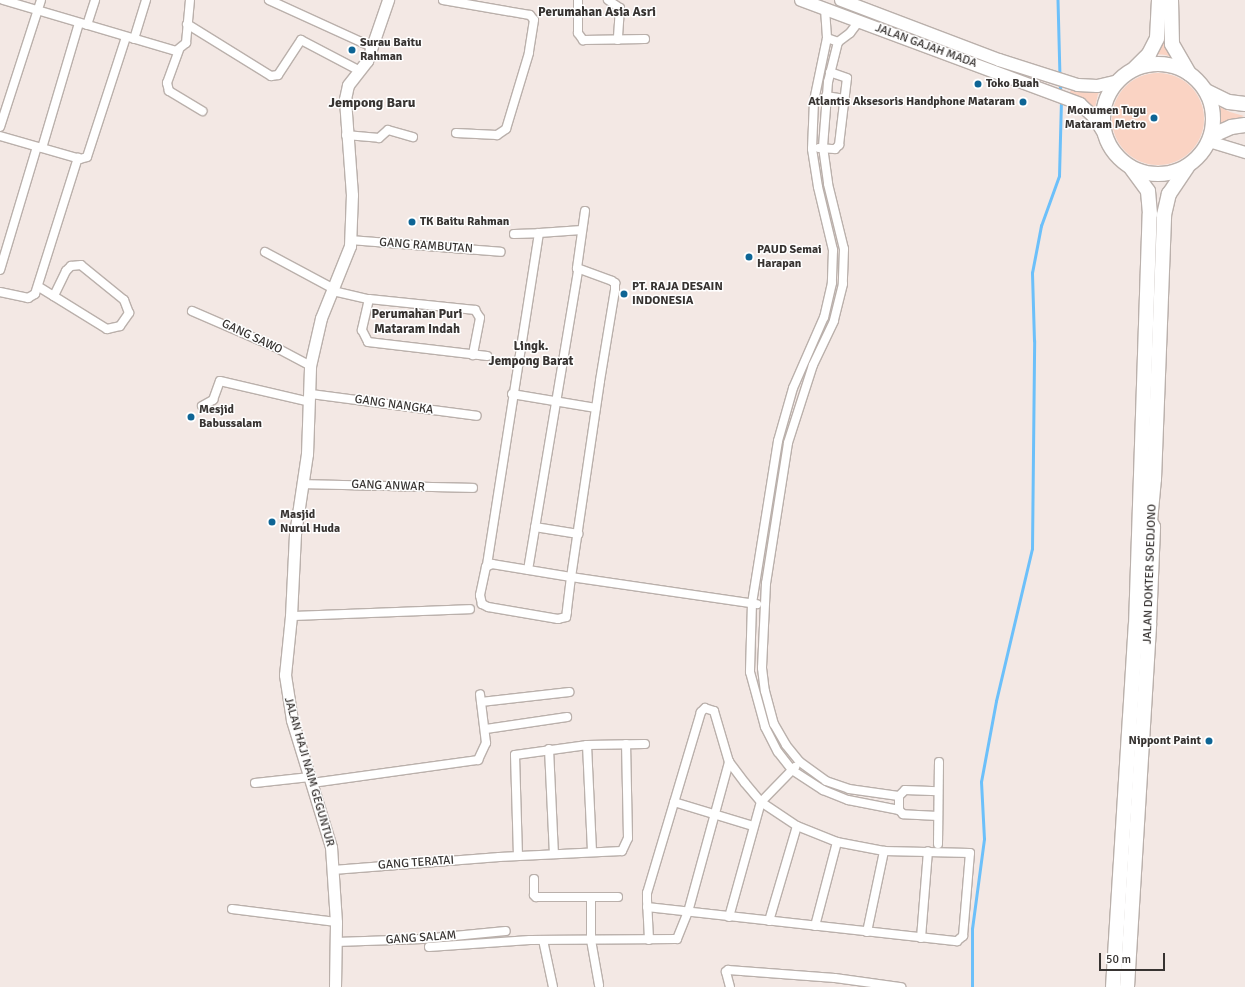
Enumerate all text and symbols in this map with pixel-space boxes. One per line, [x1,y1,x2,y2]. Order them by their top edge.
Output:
district label: Perumahan Asia Asri [538,4,656,20]
street label: JALAN GAJAH MADA [873,21,979,71]
place label: Surau Baitu Rahman [360,36,421,64]
marker: Surau Baitu Rahman [347,45,357,55]
place label: Toko Buah [986,77,1039,91]
marker: Toko Buah [973,79,983,89]
district label: Jempong Baru [329,95,415,111]
place label: Atlantis Aksesoris Handphone Mataram [808,95,1015,109]
marker: Atlantis Aksesoris Handphone Mataram [1018,97,1028,107]
place label: Monumen Tugu Mataram Metro [1065,104,1146,132]
marker: Monumen Tugu Mataram Metro [1149,113,1159,123]
place label: TK Baitu Rahman [420,215,509,229]
marker: TK Baitu Rahman [407,217,417,227]
street label: GANG RAMBUTAN [379,236,473,256]
place label: PAUD Semai Harapan [757,243,822,271]
marker: PAUD Semai Harapan [744,252,754,262]
place label: PT. RAJA DESAIN INDONESIA [632,280,723,308]
marker: PT. RAJA DESAIN INDONESIA [619,289,629,299]
district label: Perumahan Puri Mataram Indah [372,307,462,338]
street label: GANG SAWO [219,317,285,357]
district label: Lingk. Jempong Barat [489,339,573,370]
street label: GANG NANGKA [354,392,434,418]
place label: Mesjid Babussalam [199,403,262,431]
marker: Mesjid Babussalam [186,412,196,422]
street label: GANG ANWAR [351,478,425,494]
street label: JALAN DOKTER SOEDJONO [1140,504,1160,644]
place label: Masjid Nurul Huda [280,508,340,536]
marker: Masjid Nurul Huda [267,517,277,527]
street label: JALAN HAJI NAIM GEGUNTUR [281,696,337,848]
place label: Nippont Paint [1129,734,1201,748]
marker: Nippont Paint [1204,736,1214,746]
street label: GANG TERATAI [378,853,454,873]
street label: GANG SALAM [385,928,457,948]
scale bar [1101,945,1167,971]
text: 50 m [1106,952,1131,967]

